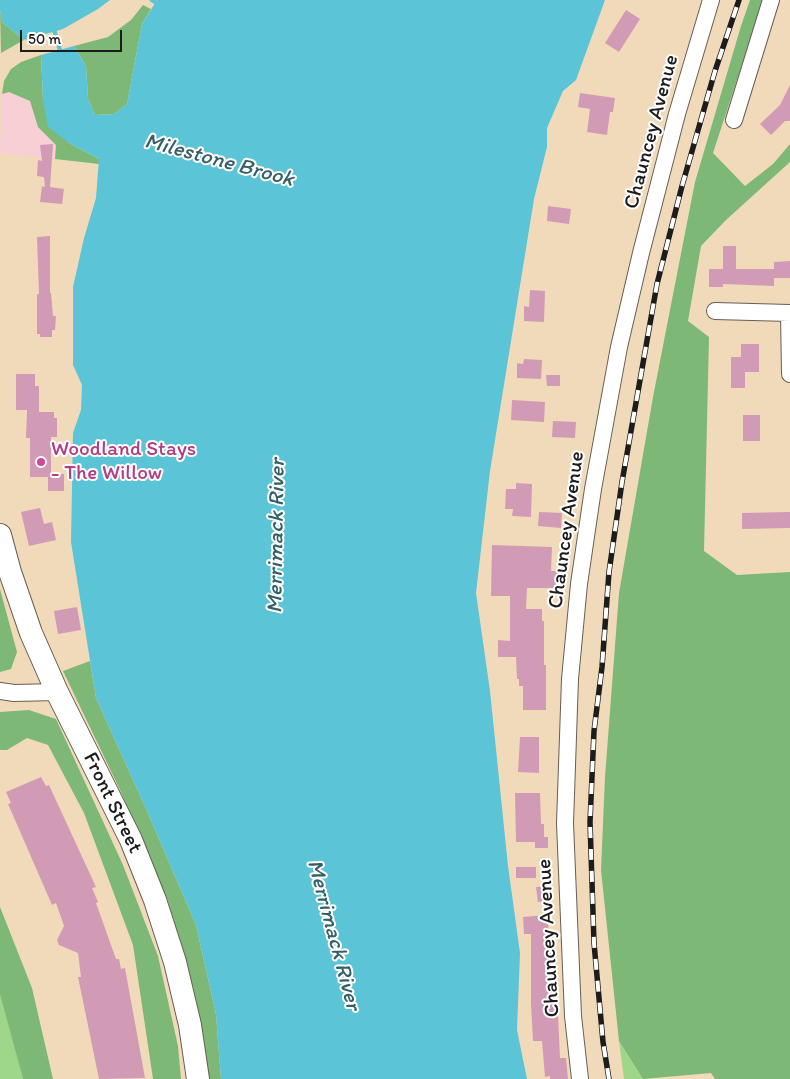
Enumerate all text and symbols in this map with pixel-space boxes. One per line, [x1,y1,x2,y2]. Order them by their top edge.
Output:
scale bar [22,20,125,52]
text: 50 m [28,30,61,48]
street label: Chauncey Avenue [619,52,685,212]
water label: Milestone Brook [142,128,296,194]
place label: Woodland Stays - The Willow [51,437,196,487]
street label: Chauncey Avenue [543,450,591,610]
marker: Woodland Stays - The Willow [35,456,47,468]
water label: Merrimack River [262,458,292,614]
street label: Front Street [77,748,147,858]
water label: Merrimack River [300,857,366,1013]
street label: Chauncey Avenue [532,858,566,1018]

